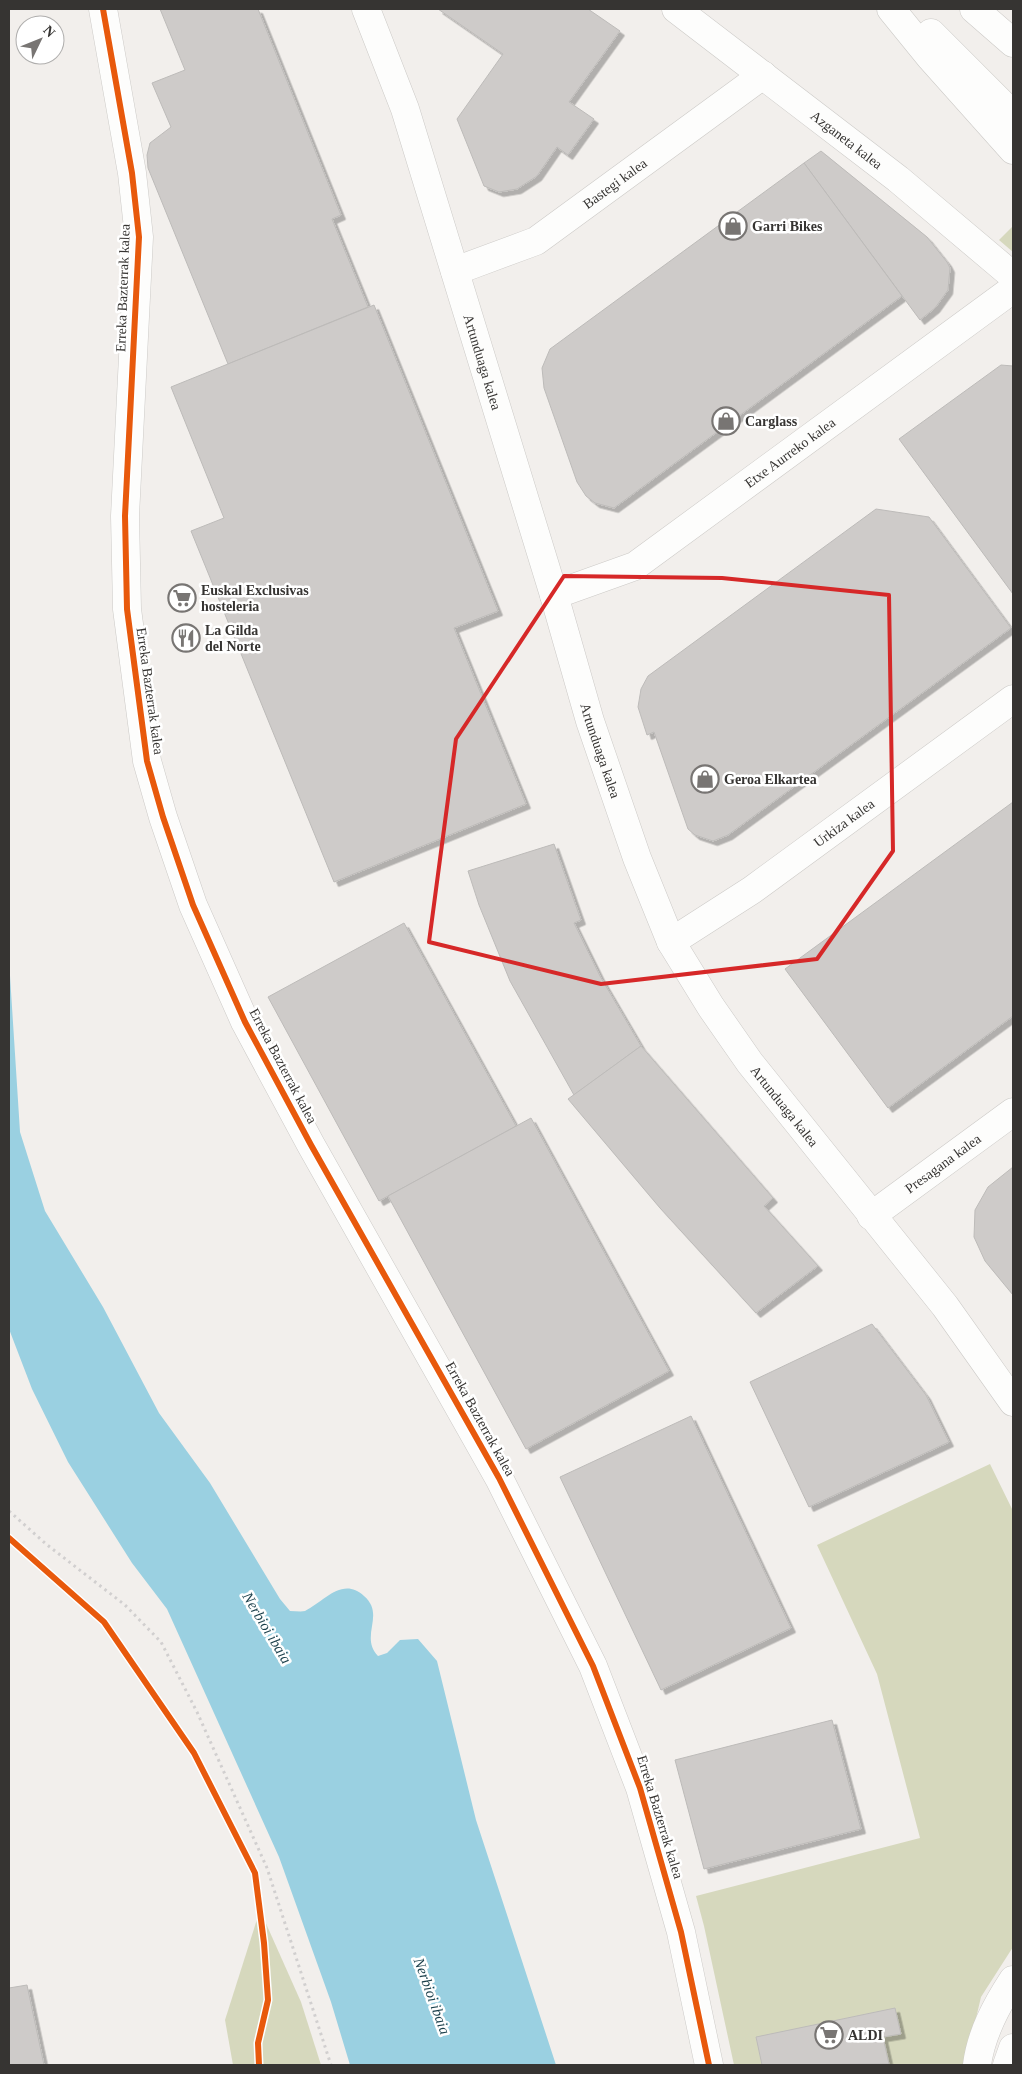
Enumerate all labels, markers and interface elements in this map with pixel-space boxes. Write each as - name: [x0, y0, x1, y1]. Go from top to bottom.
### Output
- north arrow: [15, 15, 65, 65]
- text: N: [40, 23, 58, 40]
- street label: Azganeta kalea: [808, 108, 886, 172]
- street label: Bastegi kalea: [580, 155, 650, 212]
- shop icon: Garri Bikes: [718, 211, 748, 241]
- place label: Garri Bikes: [752, 219, 823, 234]
- street label: Erreka Bazterrak kalea: [113, 223, 133, 352]
- street label: Artunduaga kalea: [461, 312, 505, 412]
- shop icon: Carglass: [711, 406, 741, 436]
- street label: Etxe Aurreko kalea: [742, 414, 839, 491]
- place label: Carglass: [745, 414, 798, 429]
- supermarket icon: Euskal Exclusivas hosteleria: [167, 583, 197, 613]
- place label: Euskal Exclusivas hosteleria: [201, 583, 309, 614]
- restaurant icon: La Gilda del Norte: [171, 623, 201, 653]
- place label: La Gilda del Norte: [205, 623, 261, 654]
- street label: Erreka Bazterrak kalea: [134, 626, 166, 756]
- street label: Artunduaga kalea: [578, 701, 624, 801]
- shop icon: Geroa Elkartea: [690, 764, 720, 794]
- place label: Geroa Elkartea: [724, 772, 817, 787]
- street label: Urkiza kalea: [811, 795, 878, 850]
- street label: Erreka Bazterrak kalea: [246, 1006, 320, 1127]
- street label: Artunduaga kalea: [748, 1063, 822, 1150]
- street label: Presagana kalea: [902, 1130, 984, 1196]
- street label: Erreka Bazterrak kalea: [442, 1359, 518, 1479]
- water label: Nerbioi ibaia: [239, 1589, 295, 1667]
- street label: Erreka Bazterrak kalea: [634, 1753, 686, 1881]
- water label: Nerbioi ibaia: [410, 1955, 453, 2037]
- supermarket icon: ALDI: [814, 2020, 844, 2050]
- place label: ALDI: [848, 2028, 883, 2043]

